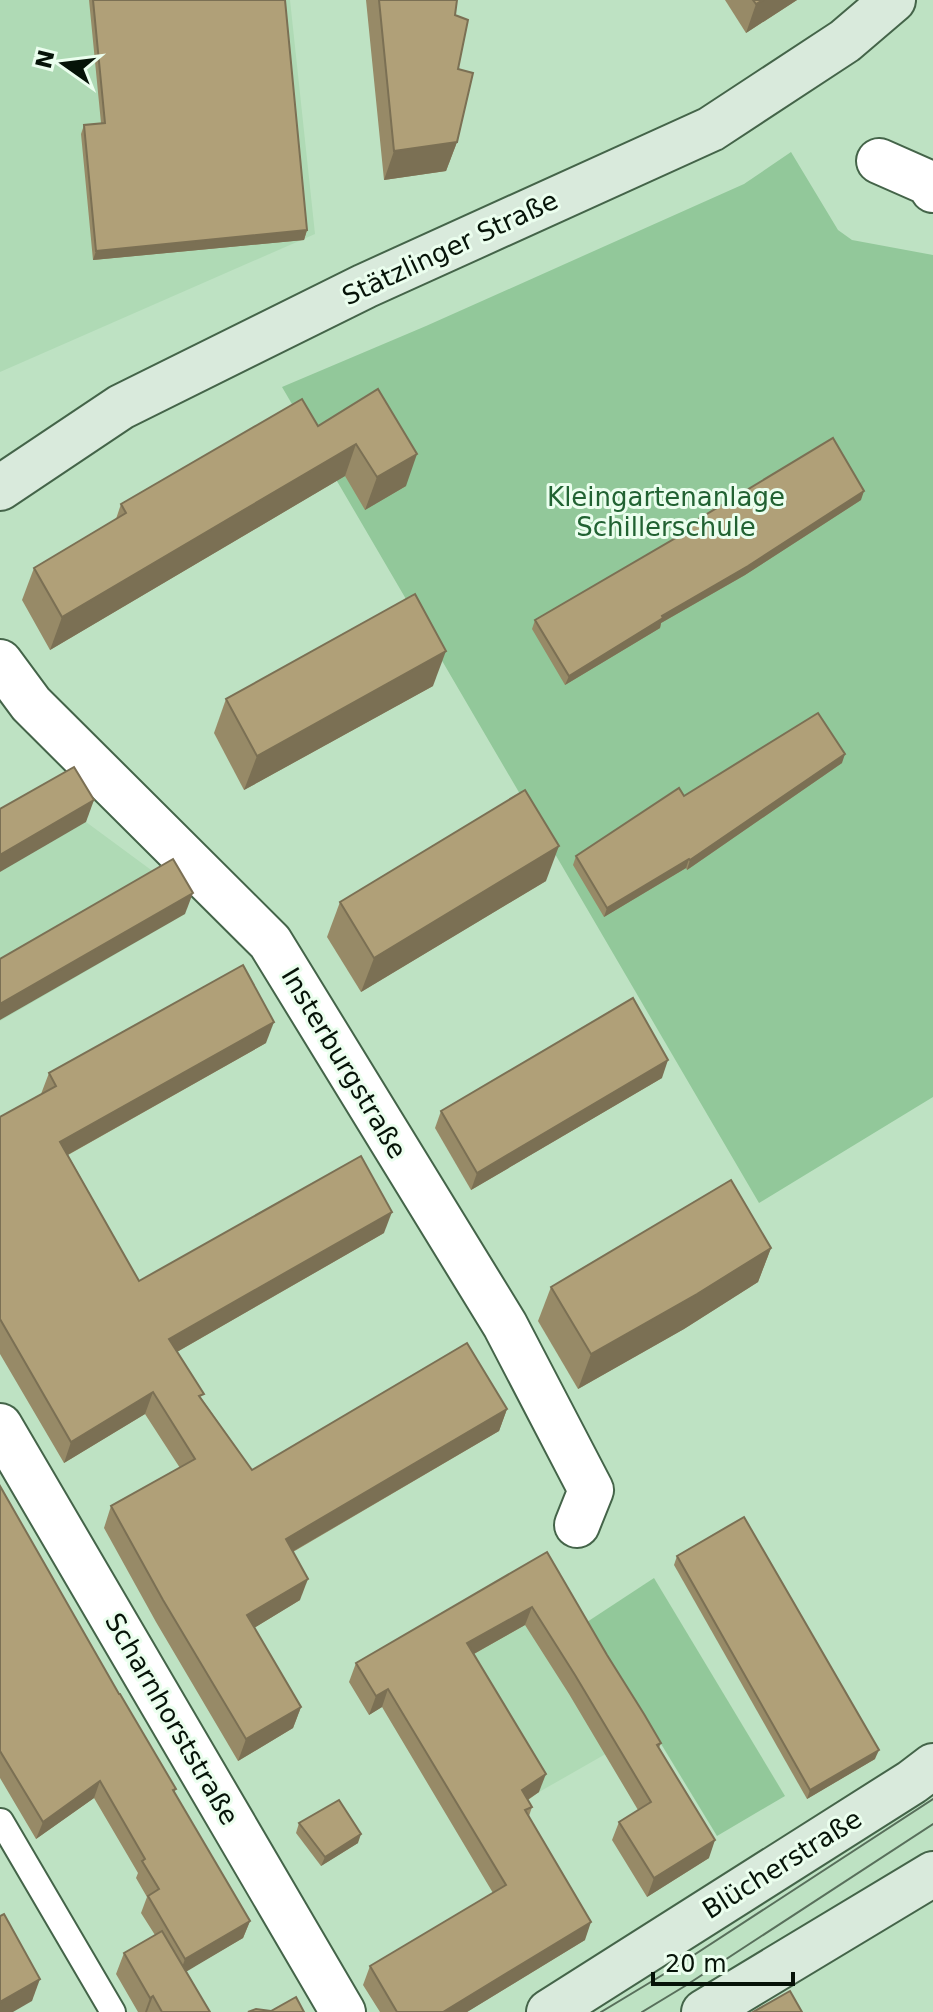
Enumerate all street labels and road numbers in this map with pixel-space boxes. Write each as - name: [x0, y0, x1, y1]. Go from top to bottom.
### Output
- street label: Stätzlinger Straße: [337, 185, 563, 311]
- street label: Insterburgstraße: [275, 962, 413, 1164]
- street label: Scharnhorststraße: [99, 1608, 245, 1830]
- street label: Blücherstraße: [697, 1803, 867, 1925]

